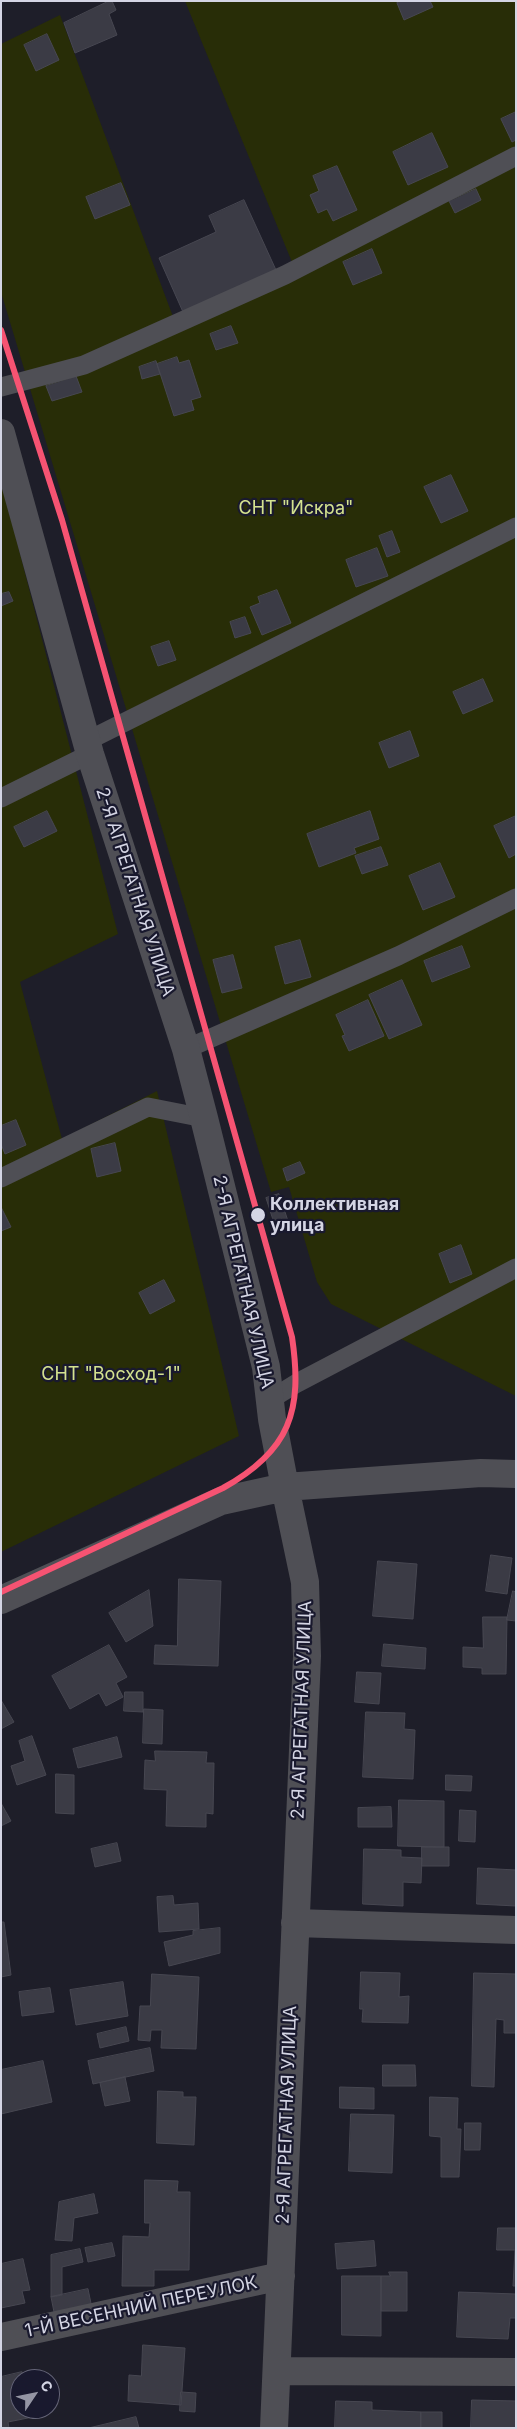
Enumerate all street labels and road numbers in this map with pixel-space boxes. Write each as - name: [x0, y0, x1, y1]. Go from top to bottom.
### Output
- street label: 2-Я АГРЕГАТНАЯ УЛИЦА: [91, 785, 179, 999]
- street label: 2-Я АГРЕГАТНАЯ УЛИЦА: [208, 1173, 278, 1391]
- street label: 2-Я АГРЕГАТНАЯ УЛИЦА: [287, 1600, 317, 1820]
- street label: 2-Я АГРЕГАТНАЯ УЛИЦА: [272, 2005, 302, 2225]
- street label: 1-Й ВЕСЕННИЙ ПЕРЕУЛОК: [23, 2272, 259, 2342]

